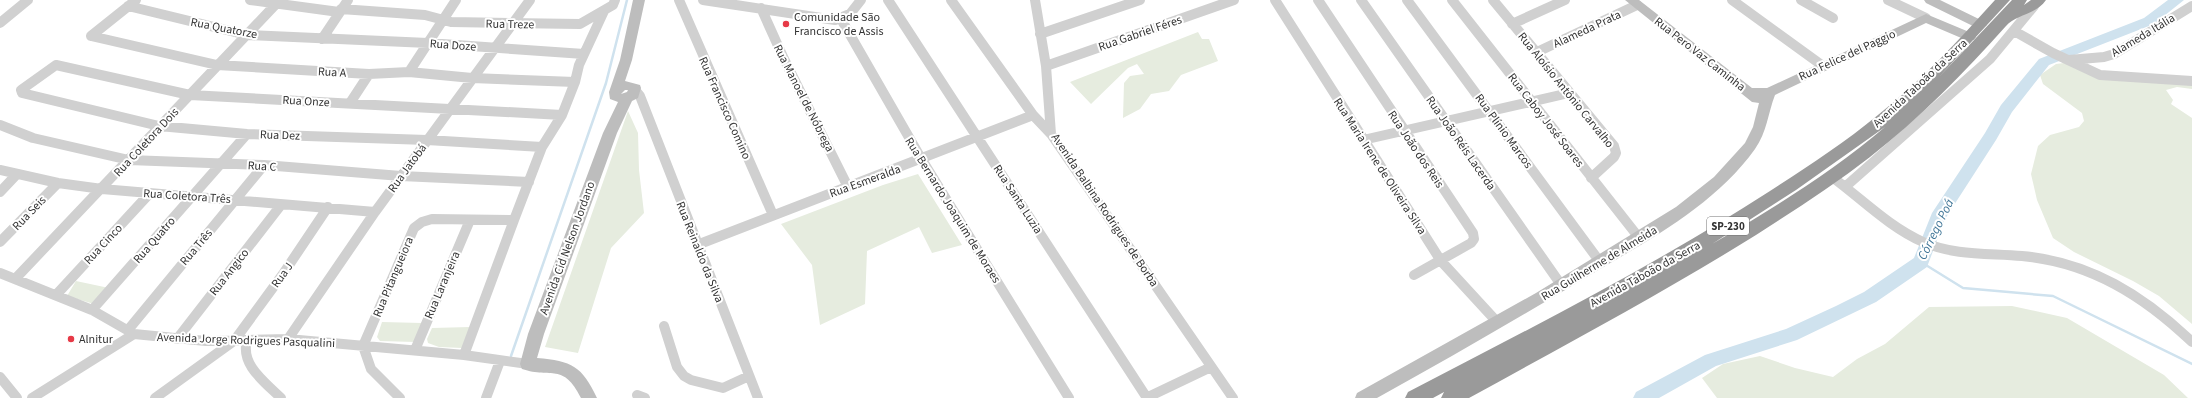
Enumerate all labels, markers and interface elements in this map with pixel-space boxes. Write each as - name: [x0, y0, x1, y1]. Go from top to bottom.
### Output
- street label: Alameda Prata: [1551, 6, 1624, 53]
- place label: Comunidade São Francisco de Assis: [794, 9, 884, 40]
- street label: Alameda Itália: [2108, 10, 2178, 61]
- street label: Rua Gabriel Féres: [1096, 11, 1184, 56]
- street label: Rua Pero Vaz Caminha: [1650, 13, 1749, 95]
- street label: Rua Quatorze: [189, 14, 259, 43]
- street label: Rua Treze: [486, 16, 534, 33]
- marker: Comunidade São Francisco de Assis: [781, 19, 791, 29]
- street label: Rua Felice del Paggio: [1796, 26, 1898, 85]
- street label: Rua Aloísio Antônio Carvalho: [1514, 29, 1618, 152]
- street label: Rua Doze: [429, 35, 477, 56]
- street label: Avenida Taboão da Serra: [1869, 35, 1971, 132]
- street label: Rua Manoel de Nóbrega: [769, 41, 838, 155]
- street label: Rua Francisco Comino: [694, 54, 755, 162]
- street label: Rua A: [317, 63, 347, 82]
- street label: Rua Caboy José Soares: [1503, 70, 1588, 171]
- street label: Rua Plínio Marcos: [1471, 90, 1537, 172]
- street label: Rua Onze: [282, 92, 330, 111]
- street label: Rua João Réis Lacerda: [1422, 93, 1500, 194]
- street label: Rua Maria Irene de Oliveira Silva: [1329, 95, 1430, 238]
- street label: Rua Coletora Dois: [110, 104, 183, 181]
- street label: Rua João dos Reis: [1383, 107, 1448, 191]
- street label: Rua Dez: [260, 126, 300, 145]
- street label: Avenida Balbina Rodrigues de Borba: [1047, 130, 1162, 290]
- street label: Rua Bernardo Joaquim de Moraes: [901, 134, 1005, 286]
- street label: Rua Jatobá: [384, 140, 431, 196]
- street label: Rua C: [247, 157, 277, 176]
- street label: Rua Esmeralda: [827, 161, 903, 202]
- street label: Rua Santa Luzia: [989, 161, 1046, 237]
- street label: Avenida Cid Nelson Jordano: [535, 179, 600, 317]
- street label: Rua Coletora Três: [143, 185, 231, 208]
- street label: Rua Seis: [9, 192, 50, 234]
- water label: Córrego Poá: [1913, 196, 1958, 263]
- street label: Rua Reinaldo da Silva: [672, 199, 728, 305]
- street label: Rua Quatro: [129, 213, 179, 267]
- road number: SP-230: [1707, 217, 1749, 235]
- street label: Rua Cinco: [80, 220, 127, 268]
- street label: Rua Guilherme de Almeida: [1538, 222, 1661, 305]
- street label: Rua Três: [176, 225, 217, 269]
- street label: Rua Pitangueiora: [369, 234, 418, 320]
- street label: Avenida Taboão da Serra: [1587, 237, 1703, 312]
- street label: Rua Angico: [206, 245, 253, 299]
- street label: Rua Laranjeira: [421, 249, 464, 322]
- street label: Rua J: [268, 259, 297, 291]
- street label: Avenida Jorge Rodrigues Pasqualini: [157, 329, 335, 352]
- place label: Alnitur: [79, 331, 114, 348]
- marker: Alnitur: [66, 334, 76, 344]

